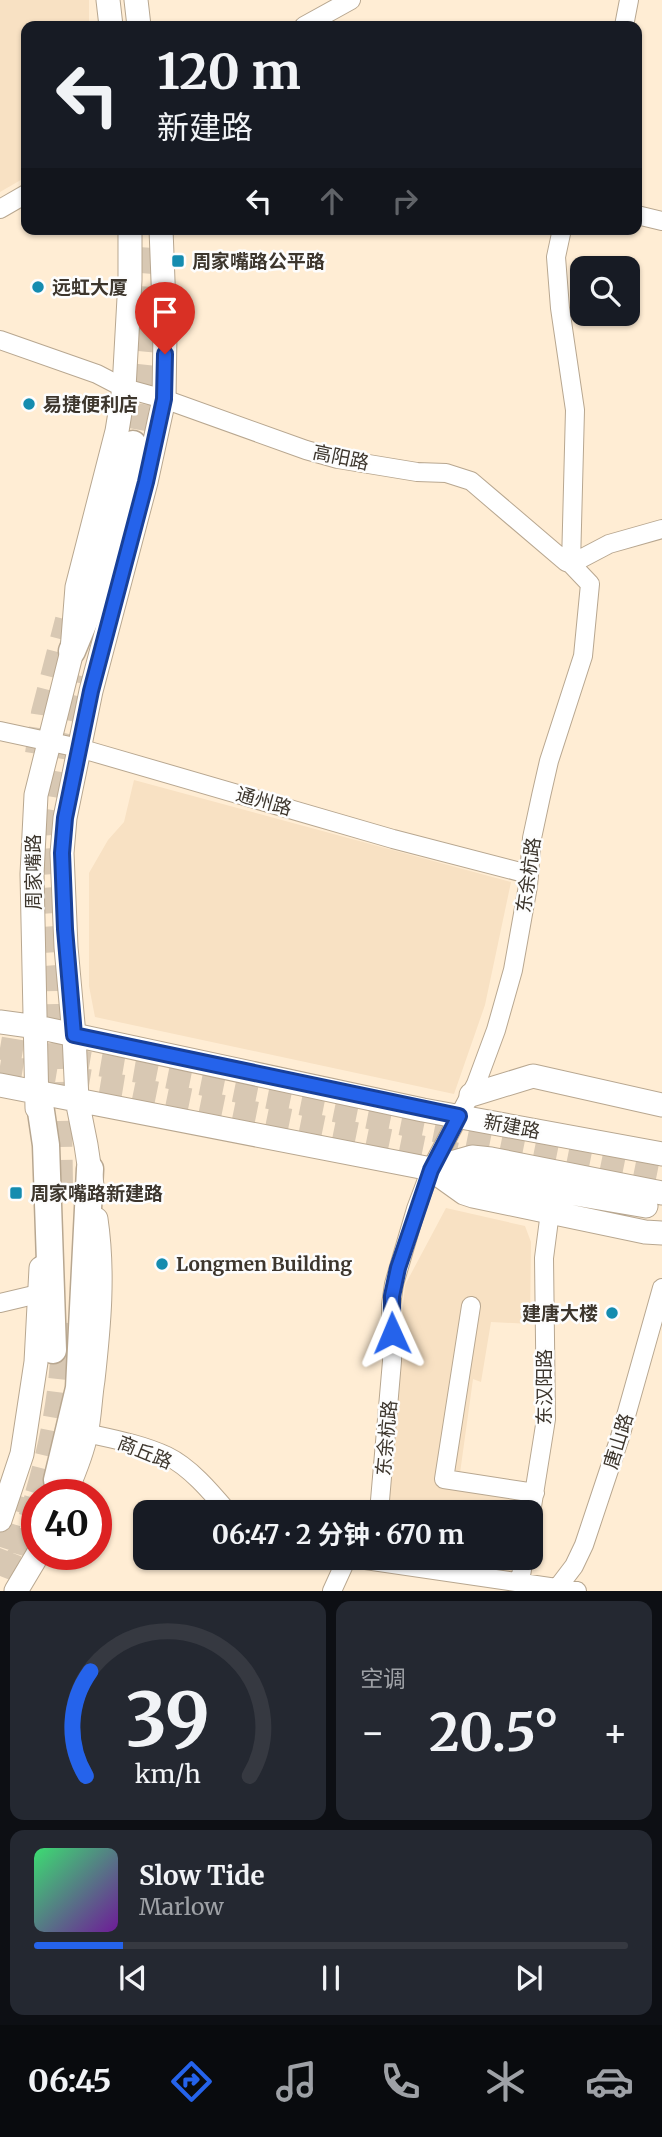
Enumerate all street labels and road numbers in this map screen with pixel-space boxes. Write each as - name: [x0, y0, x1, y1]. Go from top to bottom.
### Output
- street label: 高阳路: [311, 439, 371, 475]
- street label: 通州路: [233, 782, 295, 820]
- street label: 周家嘴路: [21, 834, 45, 910]
- street label: 东余杭路: [511, 836, 545, 914]
- street label: 新建路: [482, 1109, 542, 1143]
- street label: 东汉阳路: [532, 1349, 556, 1425]
- street label: 东余杭路: [371, 1399, 401, 1477]
- street label: 唐山路: [598, 1410, 638, 1472]
- street label: 商丘路: [114, 1430, 176, 1474]

